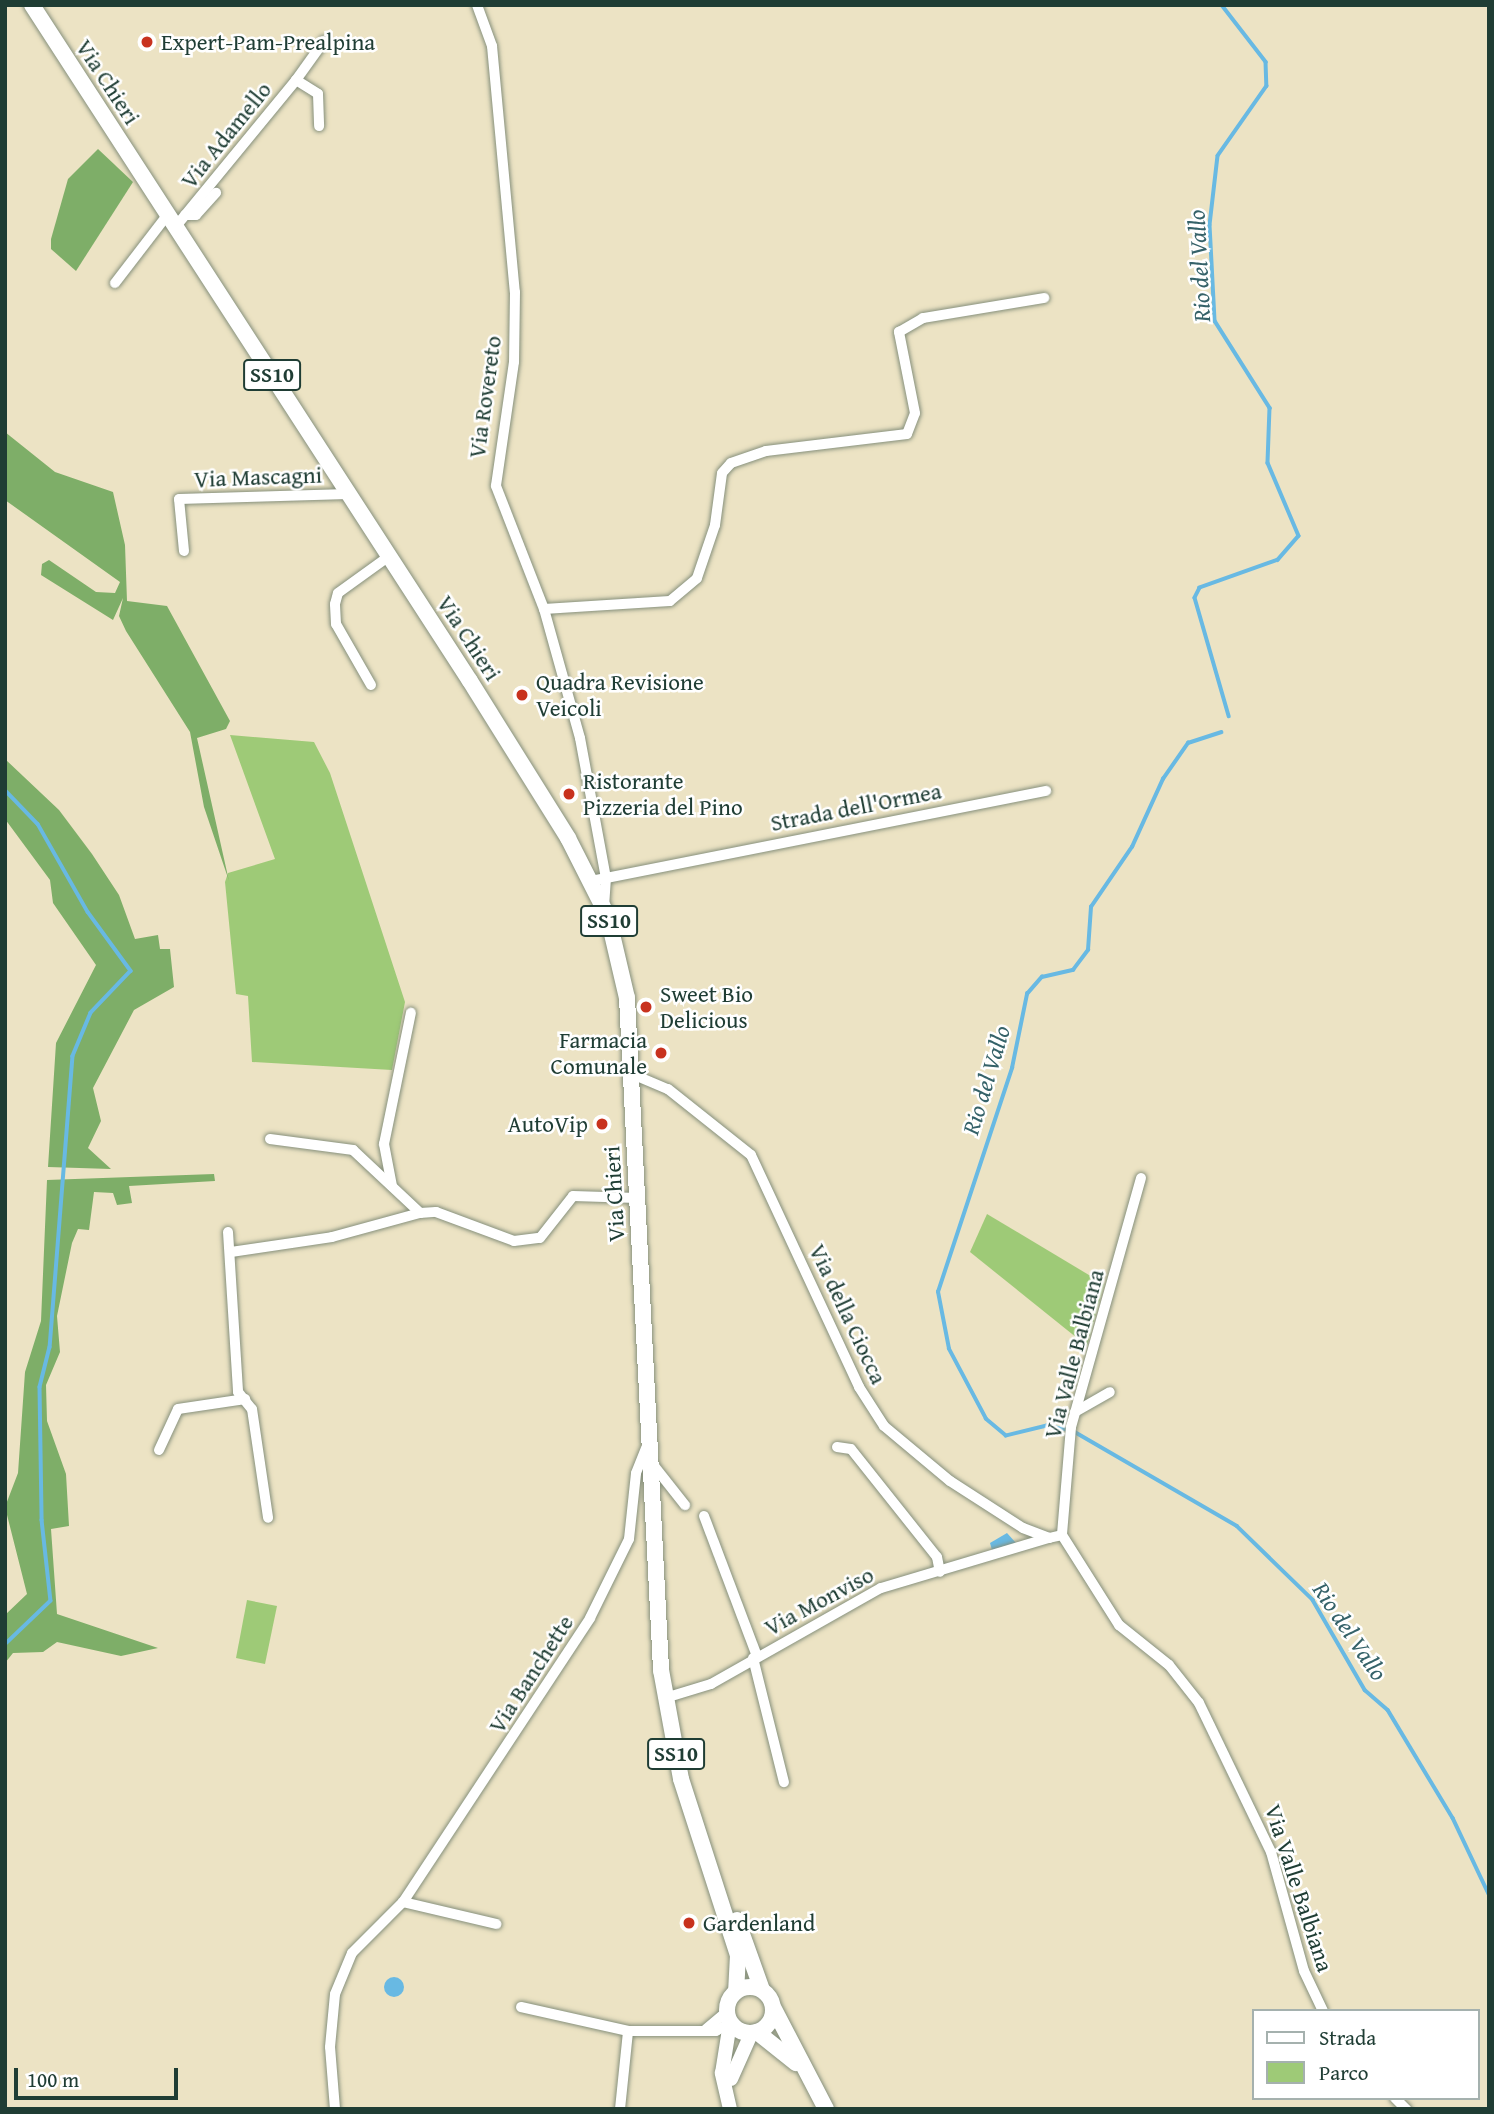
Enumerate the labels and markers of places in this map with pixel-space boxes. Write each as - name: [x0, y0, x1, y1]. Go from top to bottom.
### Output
- place label: Expert-Pam-Prealpina: [161, 28, 375, 56]
- marker: Expert-Pam-Prealpina: [139, 34, 155, 50]
- place label: Quadra Revisione Veicoli: [536, 668, 704, 722]
- marker: Quadra Revisione Veicoli: [514, 687, 530, 703]
- place label: Ristorante Pizzeria del Pino: [583, 767, 743, 821]
- marker: Ristorante Pizzeria del Pino: [561, 786, 577, 802]
- place label: Sweet Bio Delicious: [660, 980, 753, 1034]
- marker: Sweet Bio Delicious: [638, 999, 654, 1015]
- place label: Farmacia Comunale: [550, 1026, 647, 1080]
- marker: Farmacia Comunale: [653, 1045, 669, 1061]
- place label: AutoVip: [508, 1110, 588, 1138]
- marker: AutoVip: [594, 1116, 610, 1132]
- place label: Gardenland: [703, 1909, 815, 1937]
- marker: Gardenland: [681, 1915, 697, 1931]

